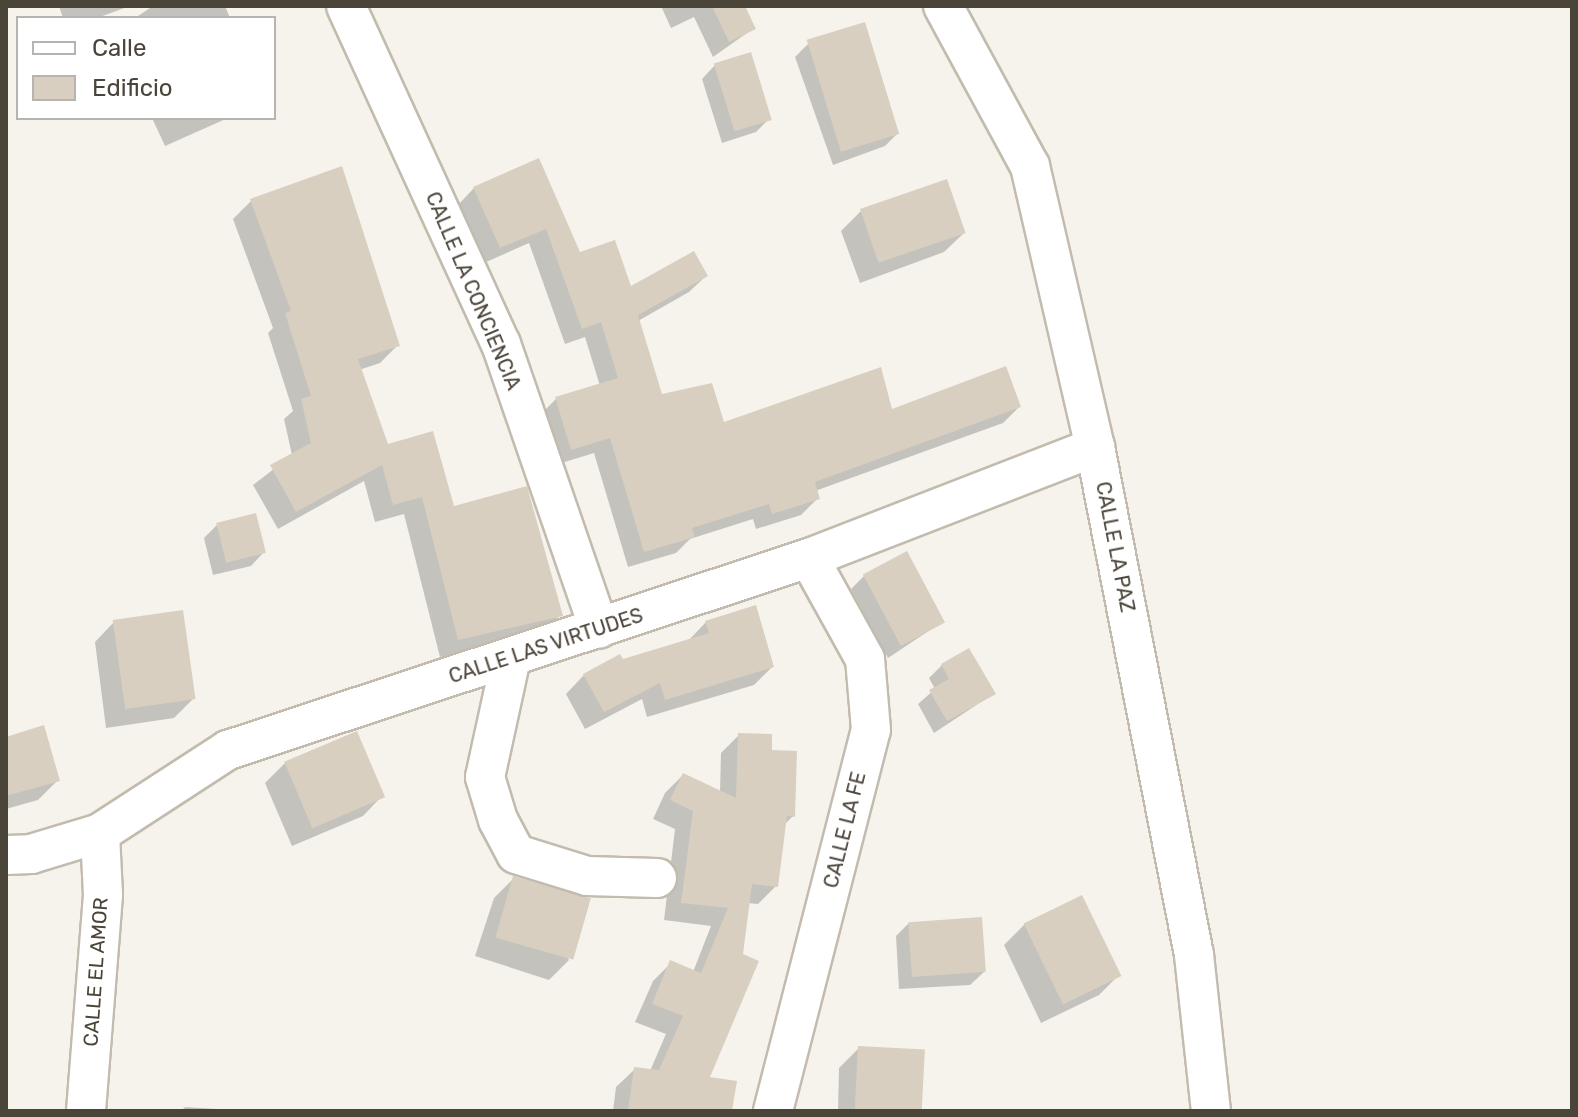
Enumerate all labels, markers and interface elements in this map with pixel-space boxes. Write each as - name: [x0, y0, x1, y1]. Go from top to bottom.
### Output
- legend: [16, 16, 276, 120]
- text: Calle: [92, 34, 146, 62]
- text: Edificio: [92, 74, 173, 102]
- street label: CALLE LA CONCIENCIA: [420, 188, 526, 394]
- street label: CALLE LA PAZ: [1091, 479, 1139, 615]
- street label: CALLE LAS VIRTUDES: [446, 603, 646, 689]
- street label: CALLE LA FE: [819, 769, 871, 891]
- street label: CALLE EL AMOR: [79, 896, 113, 1048]

